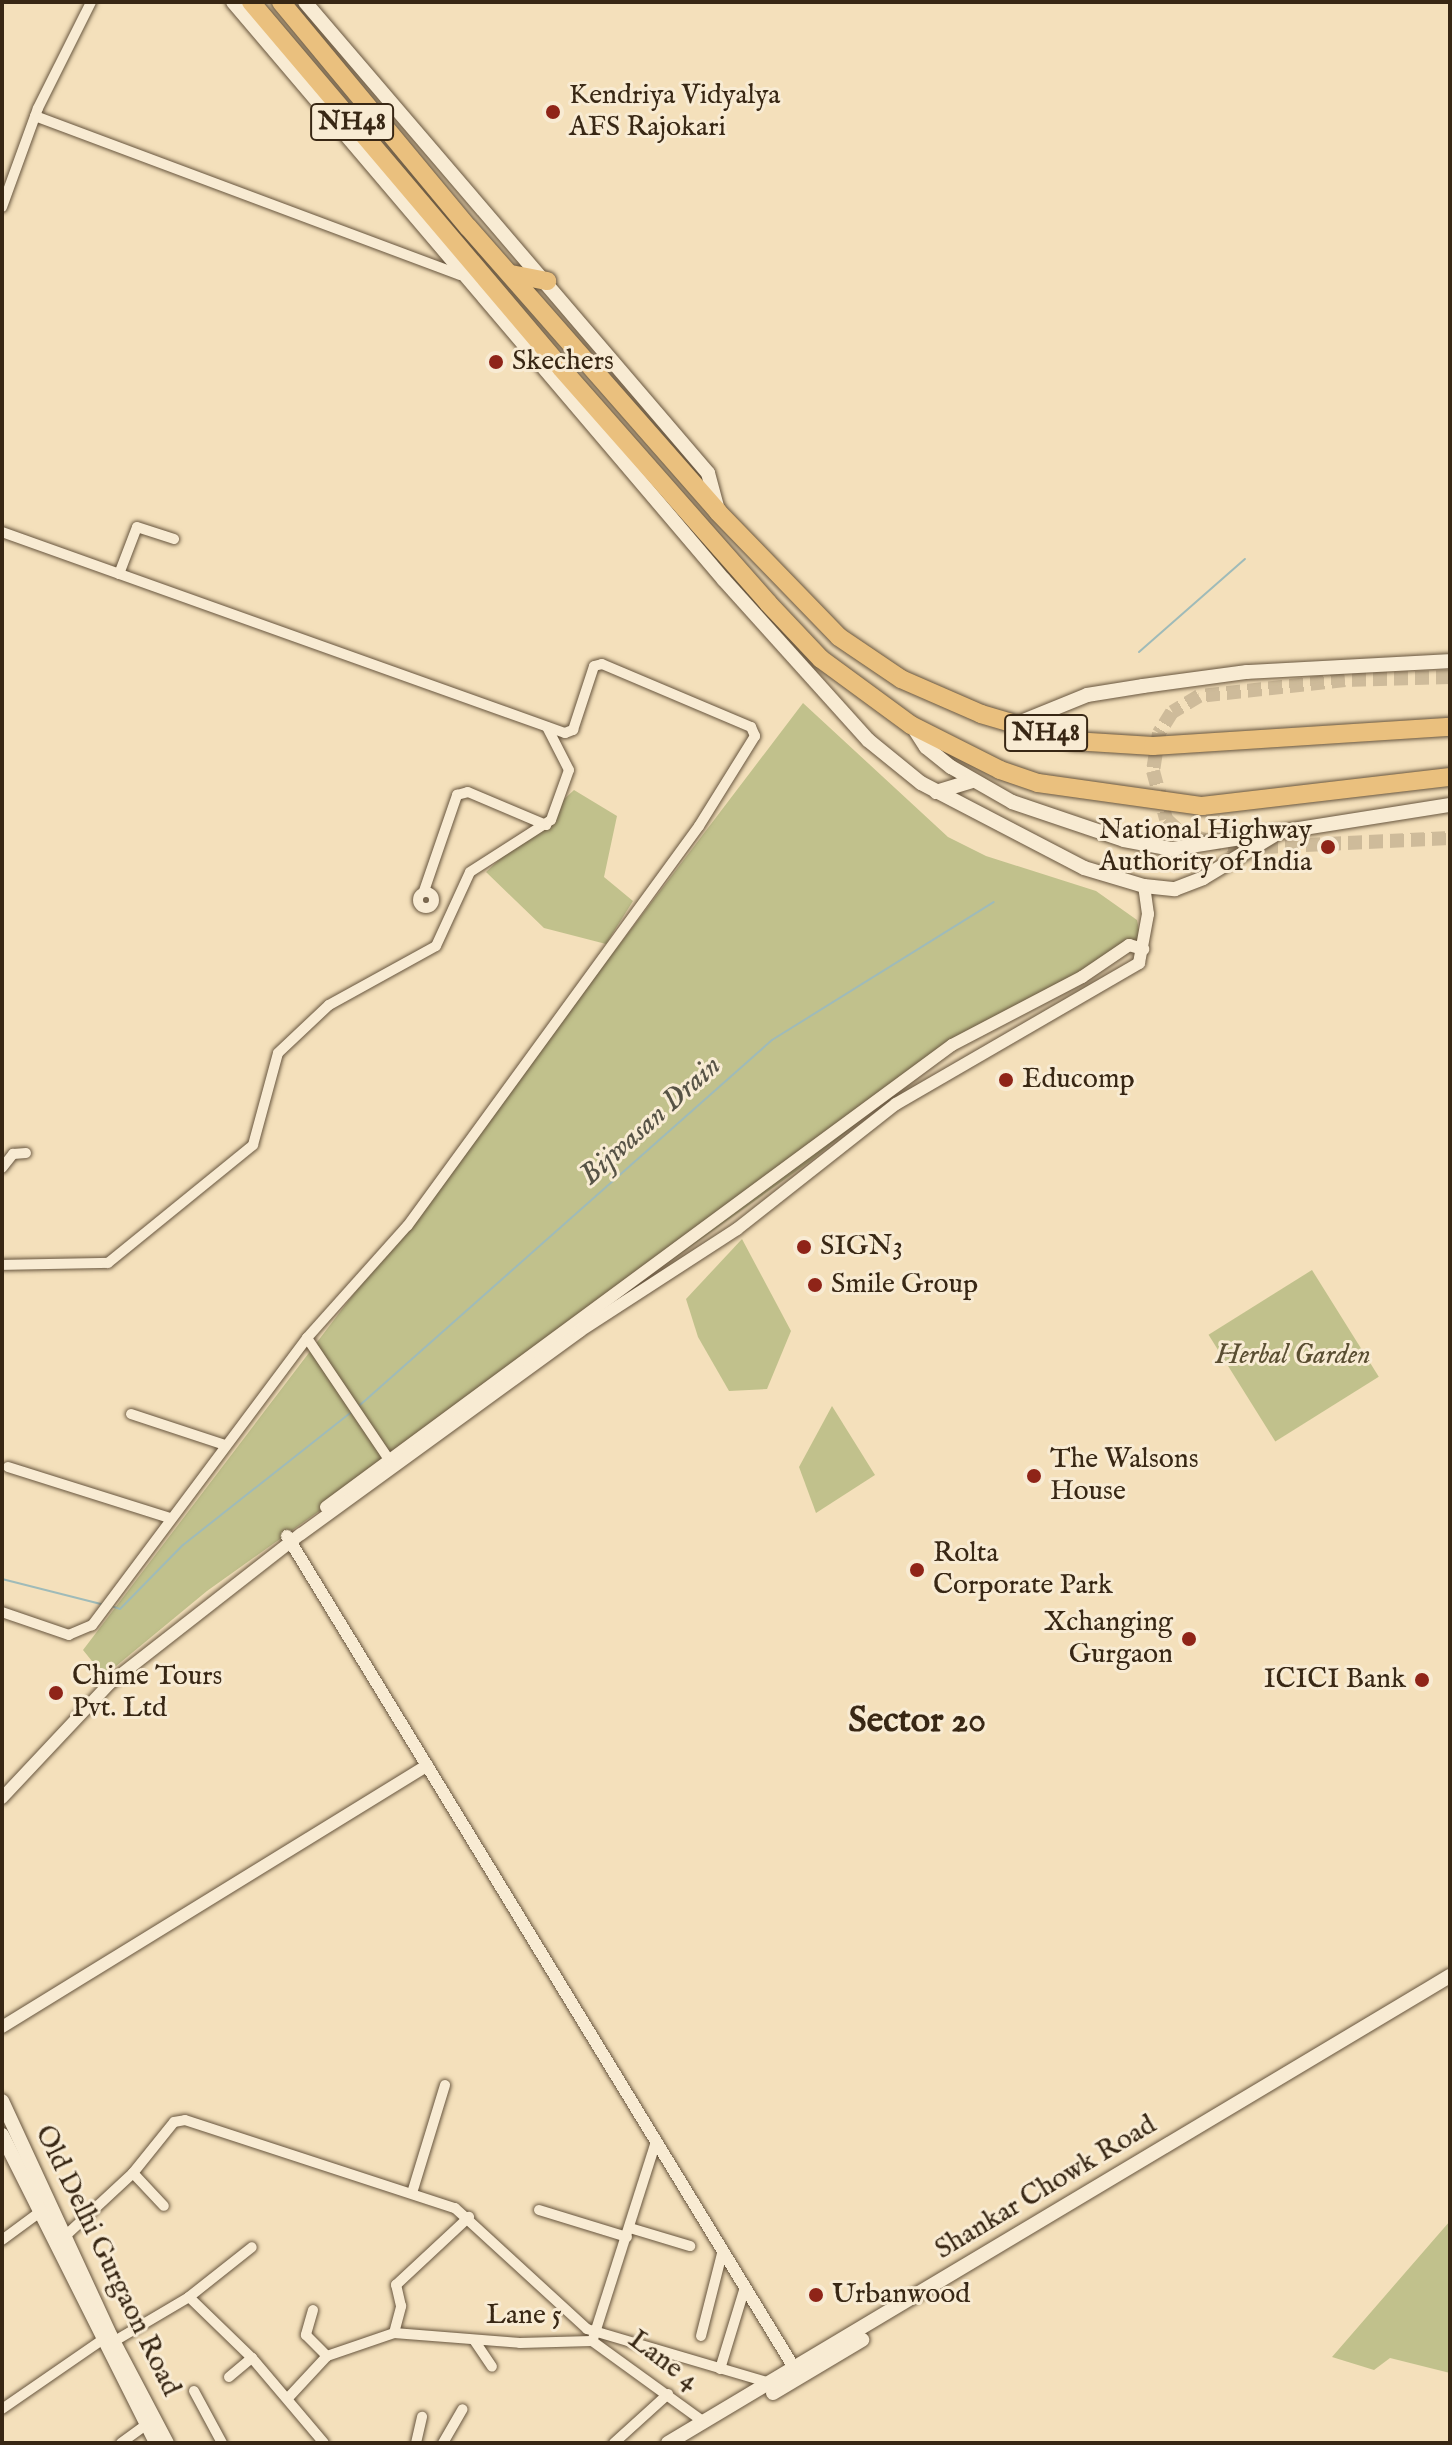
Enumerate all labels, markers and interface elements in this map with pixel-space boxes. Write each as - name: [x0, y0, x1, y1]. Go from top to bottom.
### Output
- place label: Kendriya Vidyalya AFS Rajokari: [569, 79, 780, 145]
- road number: NH48: [310, 100, 394, 144]
- marker: Kendriya Vidyalya AFS Rajokari: [544, 103, 562, 121]
- place label: Skechers: [512, 345, 614, 379]
- marker: Skechers: [487, 353, 505, 371]
- road number: NH48: [1004, 711, 1088, 755]
- place label: National Highway Authority of India: [1099, 814, 1312, 880]
- marker: National Highway Authority of India: [1319, 838, 1337, 856]
- water label: Bijwasan Drain: [573, 1048, 729, 1194]
- place label: Educomp: [1022, 1063, 1135, 1097]
- marker: Educomp: [997, 1071, 1015, 1089]
- place label: SIGN3: [820, 1230, 903, 1264]
- marker: SIGN3: [795, 1238, 813, 1256]
- place label: Smile Group: [831, 1268, 978, 1302]
- marker: Smile Group: [806, 1276, 824, 1294]
- park label: Herbal Garden: [1215, 1339, 1371, 1373]
- place label: The Walsons House: [1050, 1443, 1199, 1509]
- marker: The Walsons House: [1025, 1467, 1043, 1485]
- place label: Rolta Corporate Park: [933, 1537, 1113, 1603]
- marker: Rolta Corporate Park: [908, 1561, 926, 1579]
- place label: Xchanging Gurgaon: [1044, 1606, 1173, 1672]
- marker: Xchanging Gurgaon: [1180, 1630, 1198, 1648]
- place label: Chime Tours Pvt. Ltd: [72, 1660, 222, 1726]
- place label: ICICI Bank: [1264, 1663, 1406, 1697]
- marker: ICICI Bank: [1413, 1671, 1431, 1689]
- marker: Chime Tours Pvt. Ltd: [47, 1684, 65, 1702]
- district label: Sector 20: [848, 1700, 986, 1744]
- street label: Shankar Chowk Road: [929, 2109, 1163, 2267]
- street label: Old Delhi Gurgaon Road: [27, 2120, 187, 2402]
- place label: Urbanwood: [832, 2278, 970, 2312]
- marker: Urbanwood: [807, 2286, 825, 2304]
- street label: Lane 5: [486, 2299, 562, 2333]
- street label: Lane 4: [621, 2324, 705, 2398]

